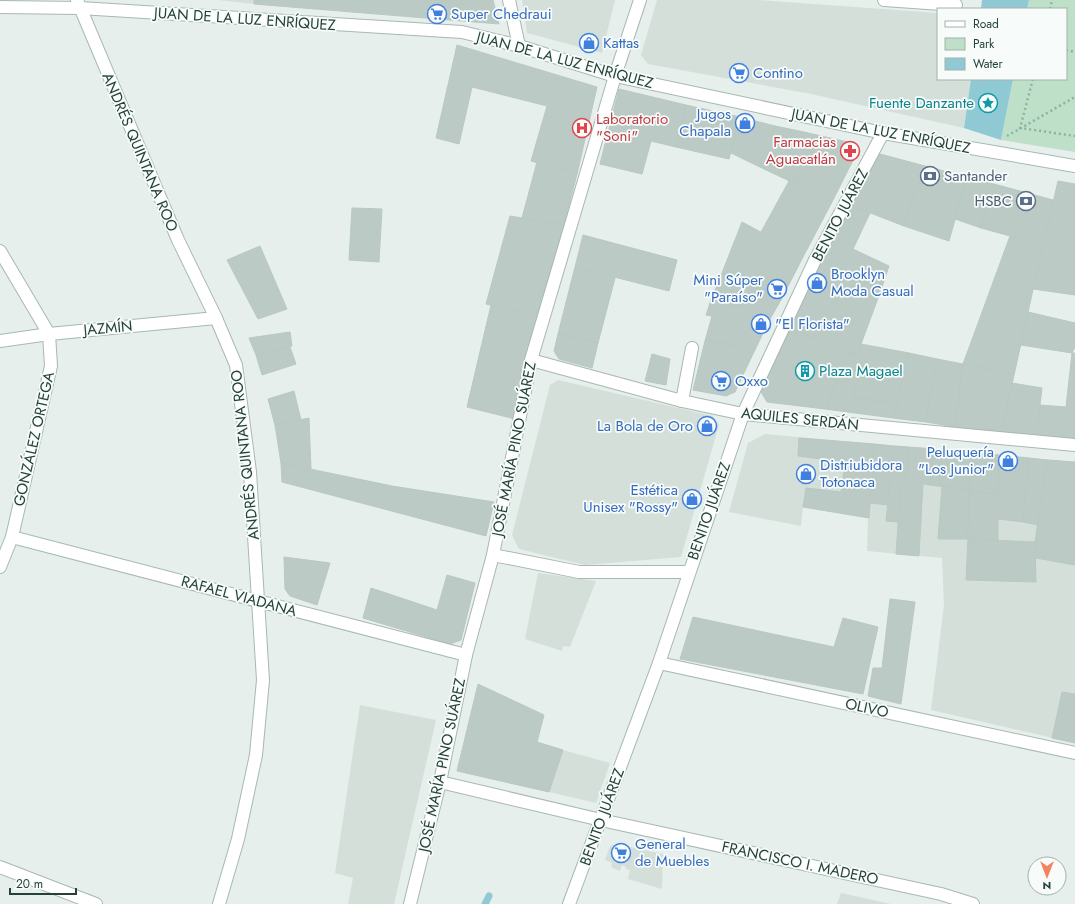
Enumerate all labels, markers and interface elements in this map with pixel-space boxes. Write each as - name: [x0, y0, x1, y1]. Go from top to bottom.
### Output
- street label: JUAN DE LA LUZ ENRÍQUEZ: [151, 2, 337, 36]
- supermarket icon: Super Chedraui: [426, 3, 448, 25]
- place label: Super Chedraui: [451, 3, 552, 25]
- legend: [937, 8, 1067, 80]
- text: Road: [973, 15, 999, 33]
- street label: JUAN DE LA LUZ ENRÍQUEZ: [472, 25, 656, 94]
- shop icon: Kattas: [578, 32, 600, 54]
- place label: Kattas: [603, 32, 639, 54]
- text: Park: [973, 35, 995, 53]
- text: Water: [973, 55, 1004, 73]
- supermarket icon: Contino: [728, 62, 750, 84]
- place label: Contino: [753, 62, 803, 84]
- street label: ANDRÉS QUINTANA ROO: [96, 69, 184, 235]
- place label: Fuente Danzante: [869, 92, 974, 114]
- place icon: Fuente Danzante: [977, 92, 999, 114]
- street label: JUAN DE LA LUZ ENRÍQUEZ: [788, 102, 972, 159]
- place label: Jugos Chapala: [679, 103, 731, 142]
- place label: Laboratorio "Soni": [596, 108, 668, 147]
- shop icon: Jugos Chapala: [734, 112, 756, 134]
- hospital icon: Laboratorio "Soni": [571, 117, 593, 139]
- place label: Farmacias Aguacatlán: [766, 131, 836, 170]
- pharmacy icon: Farmacias Aguacatlán: [839, 140, 861, 162]
- street label: BENITO JUÁREZ: [806, 165, 874, 265]
- bank icon: Santander: [919, 165, 941, 187]
- place label: Santander: [944, 165, 1008, 187]
- place label: HSBC: [974, 190, 1012, 212]
- bank icon: HSBC: [1015, 190, 1037, 212]
- place label: Brooklyn Moda Casual: [831, 263, 914, 302]
- place label: Mini Súper "Paraíso": [693, 269, 764, 308]
- shop icon: Brooklyn Moda Casual: [806, 272, 828, 294]
- supermarket icon: Mini Súper "Paraíso": [766, 278, 788, 300]
- shop icon: "El Florista": [750, 313, 772, 335]
- place label: "El Florista": [775, 313, 850, 335]
- street label: JAZMÍN: [81, 315, 133, 341]
- street label: JOSÉ MARÍA PINO SUÁREZ: [486, 360, 542, 540]
- building icon: Plaza Magael: [794, 360, 816, 382]
- place label: Plaza Magael: [819, 360, 903, 382]
- street label: GONZÁLEZ ORTEGA: [8, 369, 60, 508]
- street label: ANDRÉS QUINTANA ROO: [225, 369, 265, 541]
- supermarket icon: Oxxo: [710, 370, 732, 392]
- place label: Oxxo: [735, 370, 768, 392]
- street label: AQUILES SERDÁN: [740, 402, 860, 436]
- place label: La Bola de Oro: [597, 415, 693, 437]
- shop icon: La Bola de Oro: [696, 415, 718, 437]
- place label: Peluquería "Los Junior": [918, 441, 994, 480]
- shop icon: Peluquería "Los Junior": [997, 450, 1019, 472]
- place label: Distriubidora Totonaca: [820, 454, 902, 493]
- street label: BENITO JUÁREZ: [682, 459, 736, 563]
- shop icon: Distriubidora Totonaca: [795, 463, 817, 485]
- place label: Estética Unisex "Rossy": [583, 479, 678, 518]
- shop icon: Estética Unisex "Rossy": [681, 488, 703, 510]
- street label: RAFAEL VIADANA: [179, 570, 299, 622]
- street label: JOSÉ MARÍA PINO SUÁREZ: [412, 676, 471, 856]
- street label: OLIVO: [843, 693, 891, 723]
- street label: BENITO JUÁREZ: [574, 765, 630, 869]
- place label: General de Muebles: [635, 833, 709, 872]
- street label: FRANCISCO I. MADERO: [720, 836, 881, 890]
- supermarket icon: General de Muebles: [610, 842, 632, 864]
- north arrow: [1027, 856, 1067, 896]
- scale bar: [10, 870, 76, 896]
- text: 20 m: [16, 875, 43, 893]
- text: N: [1043, 878, 1051, 894]

